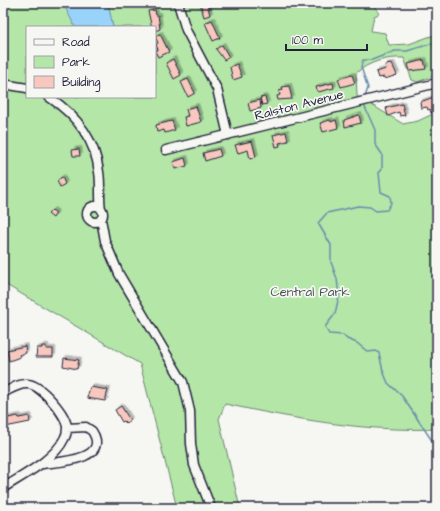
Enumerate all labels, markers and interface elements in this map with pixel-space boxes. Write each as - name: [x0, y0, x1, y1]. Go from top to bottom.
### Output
- legend: [26, 26, 156, 98]
- scale bar: [286, 26, 367, 52]
- text: 100 m: [292, 32, 323, 49]
- text: Road: [62, 34, 90, 51]
- text: Park: [62, 54, 90, 71]
- text: Building: [62, 74, 100, 92]
- street label: Ralston Avenue: [253, 85, 345, 125]
- park label: Central Park: [270, 283, 350, 301]

